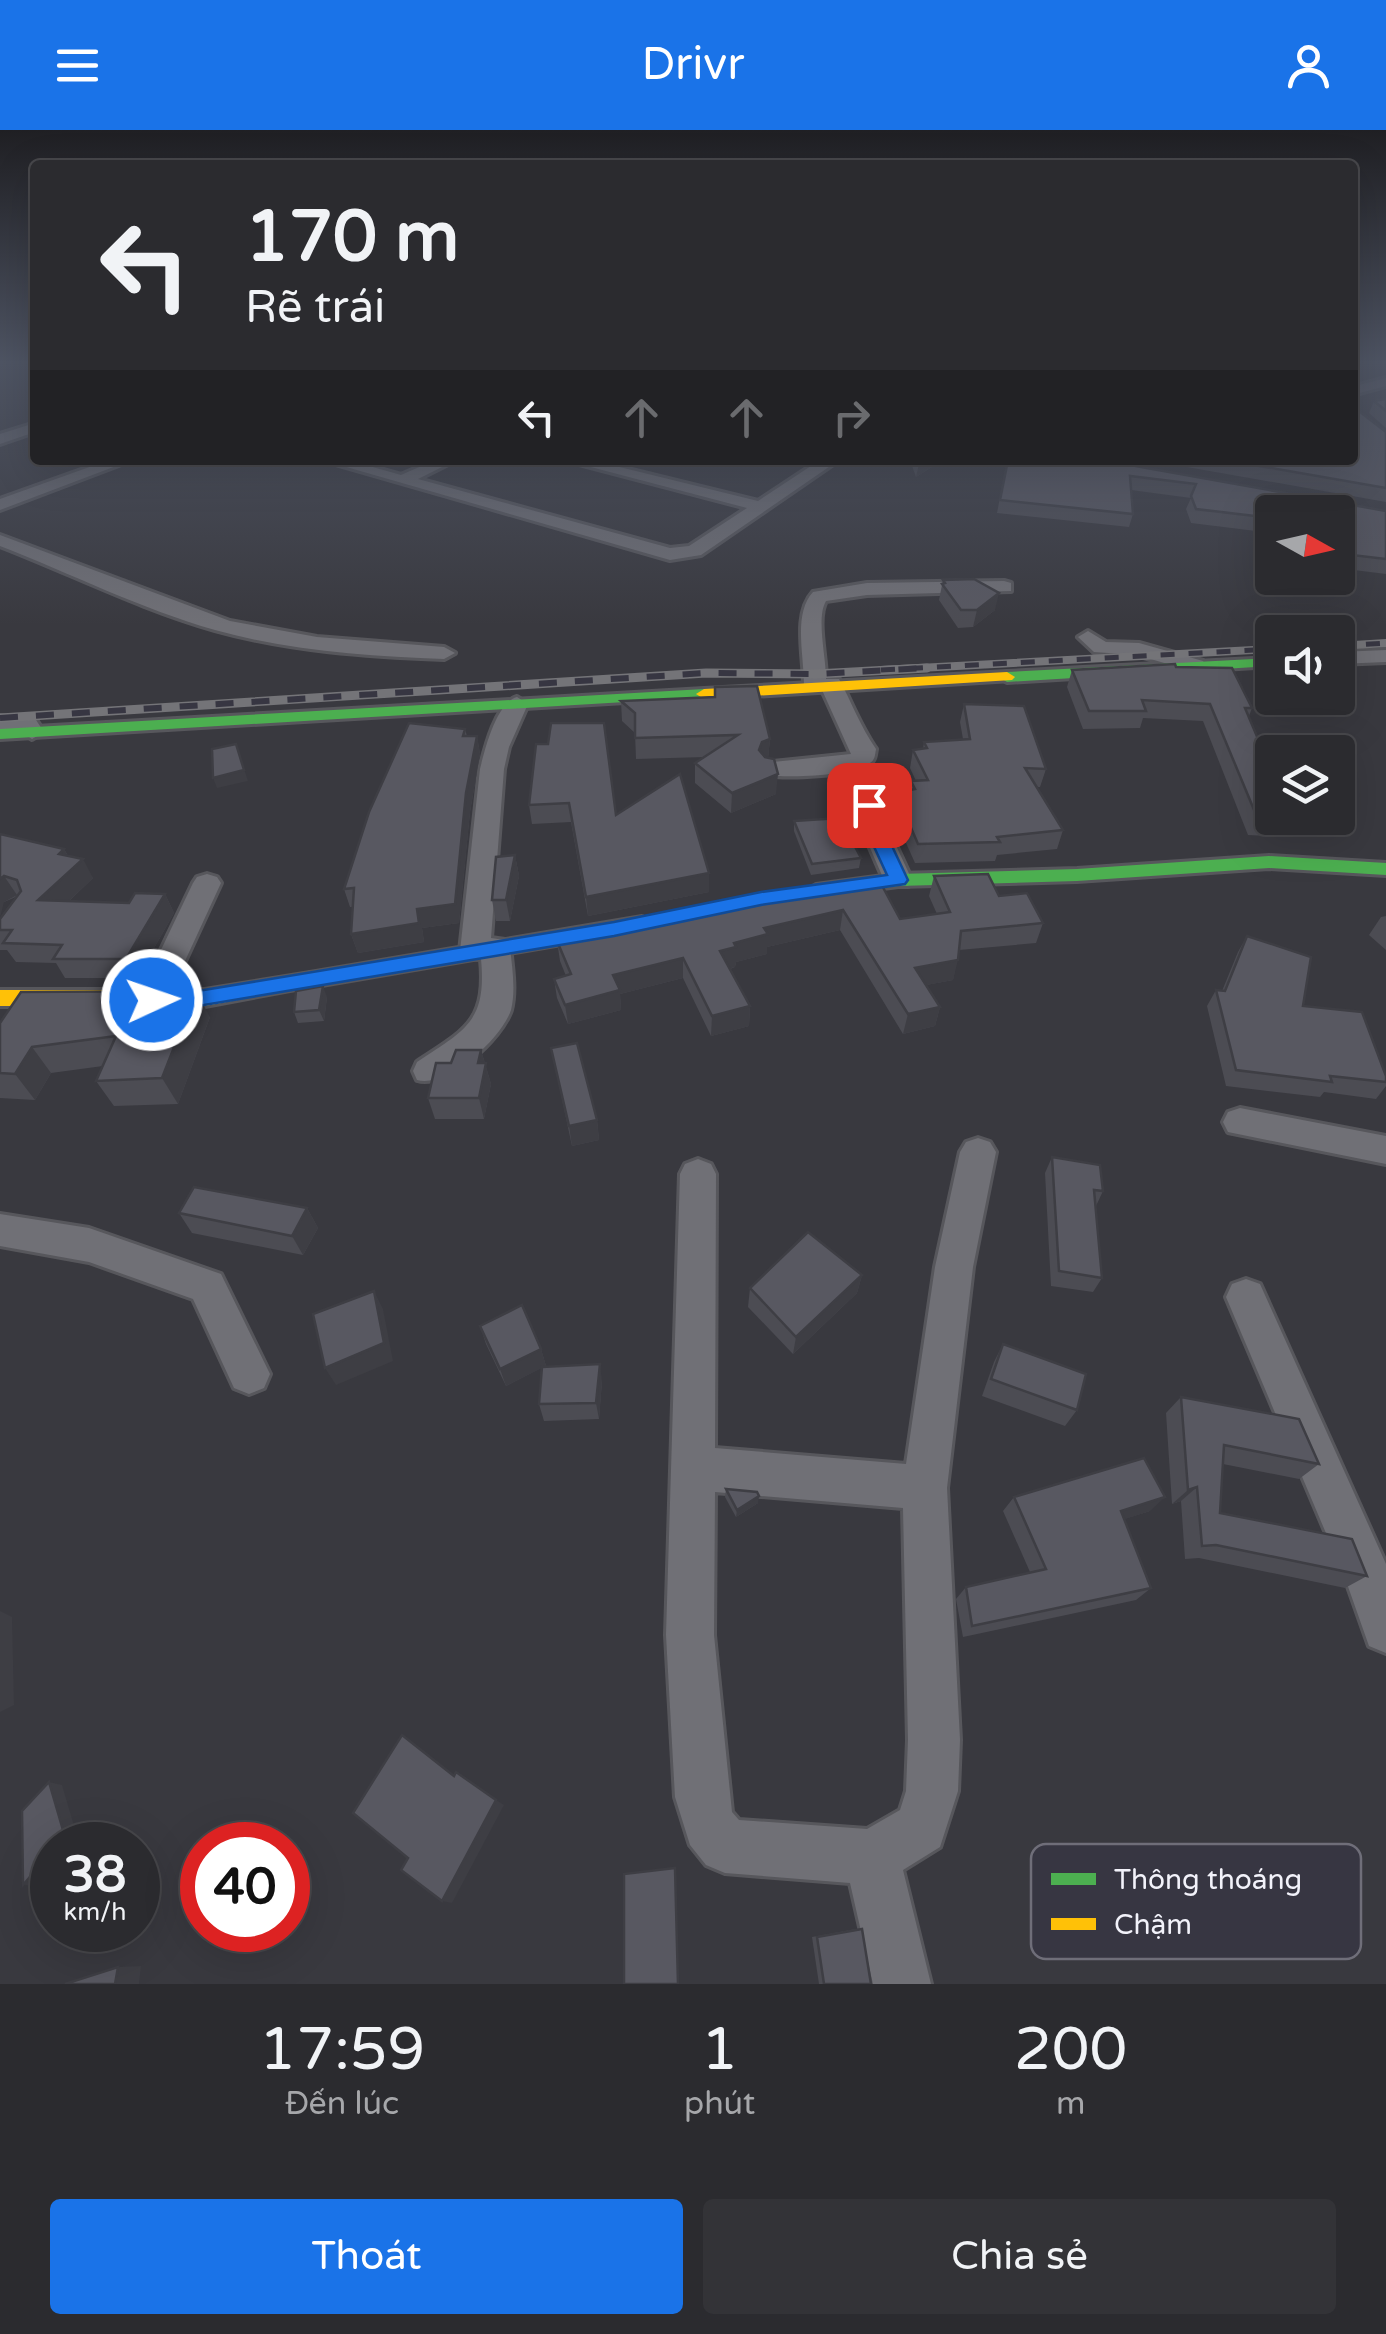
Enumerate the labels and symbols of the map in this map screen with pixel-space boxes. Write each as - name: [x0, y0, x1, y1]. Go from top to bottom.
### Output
- north arrow: [1255, 495, 1355, 595]
- pin: [827, 763, 912, 848]
- position arrow: [100, 948, 204, 1052]
- speed limit sign: 40: [180, 1822, 310, 1952]
- legend: [1031, 1844, 1361, 1959]
- text: Thông thoáng: [1114, 1863, 1302, 1897]
- text: Chậm: [1114, 1908, 1192, 1942]

